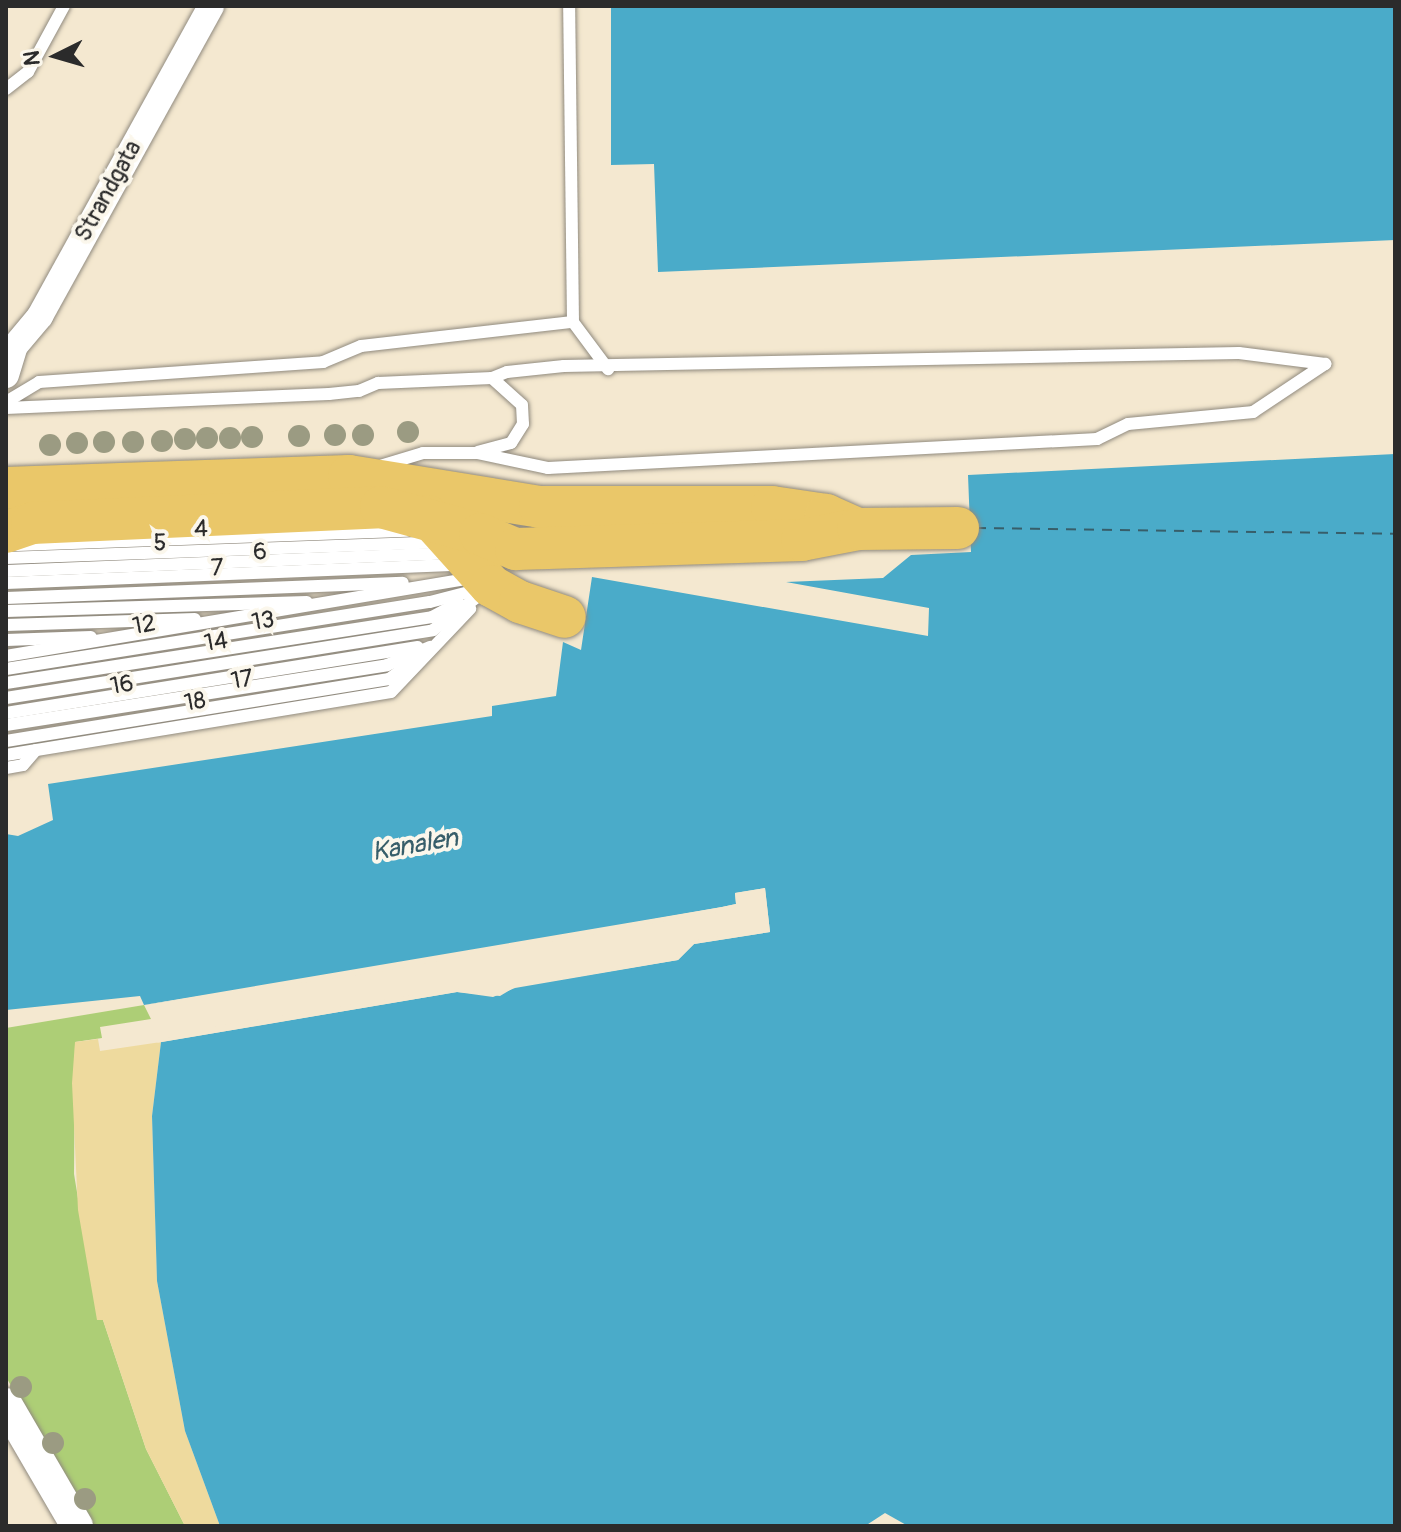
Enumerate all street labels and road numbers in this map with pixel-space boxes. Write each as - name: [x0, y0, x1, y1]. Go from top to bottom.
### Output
- street label: Strandgata: [68, 135, 148, 247]
- street label: 4: [194, 514, 208, 544]
- street label: 5: [153, 528, 167, 558]
- street label: 6: [253, 537, 267, 567]
- street label: 7: [210, 553, 224, 583]
- street label: 13: [249, 605, 277, 637]
- street label: 12: [130, 609, 158, 641]
- street label: 14: [202, 626, 230, 658]
- street label: 17: [229, 664, 255, 696]
- street label: 16: [108, 669, 136, 701]
- street label: 18: [182, 686, 208, 718]

